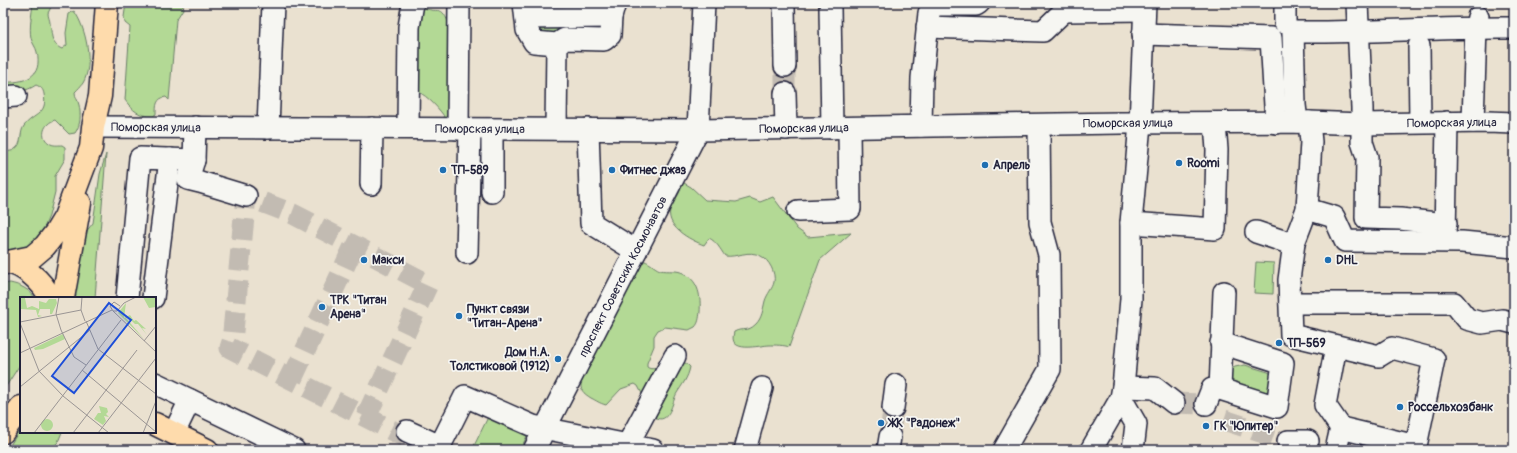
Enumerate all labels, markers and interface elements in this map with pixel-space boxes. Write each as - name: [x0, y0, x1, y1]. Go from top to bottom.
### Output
- street label: Поморская улица: [1407, 115, 1497, 131]
- street label: Поморская улица: [1083, 116, 1173, 132]
- street label: Поморская улица: [111, 120, 201, 136]
- street label: Поморская улица: [759, 120, 849, 137]
- street label: Поморская улица: [435, 122, 525, 137]
- place label: Roomi: [1187, 156, 1219, 171]
- place label: Апрель: [993, 158, 1031, 173]
- marker: Roomi: [1174, 158, 1184, 168]
- marker: Апрель: [980, 160, 990, 170]
- place label: ТП-589: [450, 163, 489, 178]
- place label: Фитнес джаз: [619, 163, 686, 178]
- marker: ТП-589: [438, 165, 448, 175]
- marker: Фитнес джаз: [607, 165, 617, 175]
- street label: проспект Советских Космонавтов: [576, 194, 671, 360]
- place label: Макси: [372, 253, 405, 268]
- place label: DHL: [1336, 253, 1358, 268]
- marker: Макси: [359, 255, 369, 265]
- marker: DHL: [1323, 255, 1333, 265]
- place label: ТРК "Титан Арена": [329, 293, 387, 322]
- inset map: [20, 297, 156, 433]
- marker: ТРК "Титан Арена": [317, 302, 327, 312]
- place label: Пункт связи "Титан-Арена": [467, 302, 543, 331]
- marker: Пункт связи "Титан-Арена": [454, 311, 464, 321]
- place label: ТП-569: [1286, 336, 1326, 351]
- marker: ТП-569: [1274, 338, 1284, 348]
- place label: Дом Н.А. Толстиковой (1912): [449, 345, 550, 374]
- marker: Дом Н.А. Толстиковой (1912): [553, 354, 563, 364]
- place label: Россельхозбанк: [1408, 400, 1494, 415]
- marker: Россельхозбанк: [1395, 402, 1405, 412]
- place label: ЖК "Радонеж": [887, 416, 960, 431]
- marker: ЖК "Радонеж": [876, 418, 886, 428]
- place label: ГК "Юпитер": [1214, 419, 1278, 434]
- marker: ГК "Юпитер": [1201, 421, 1211, 431]

